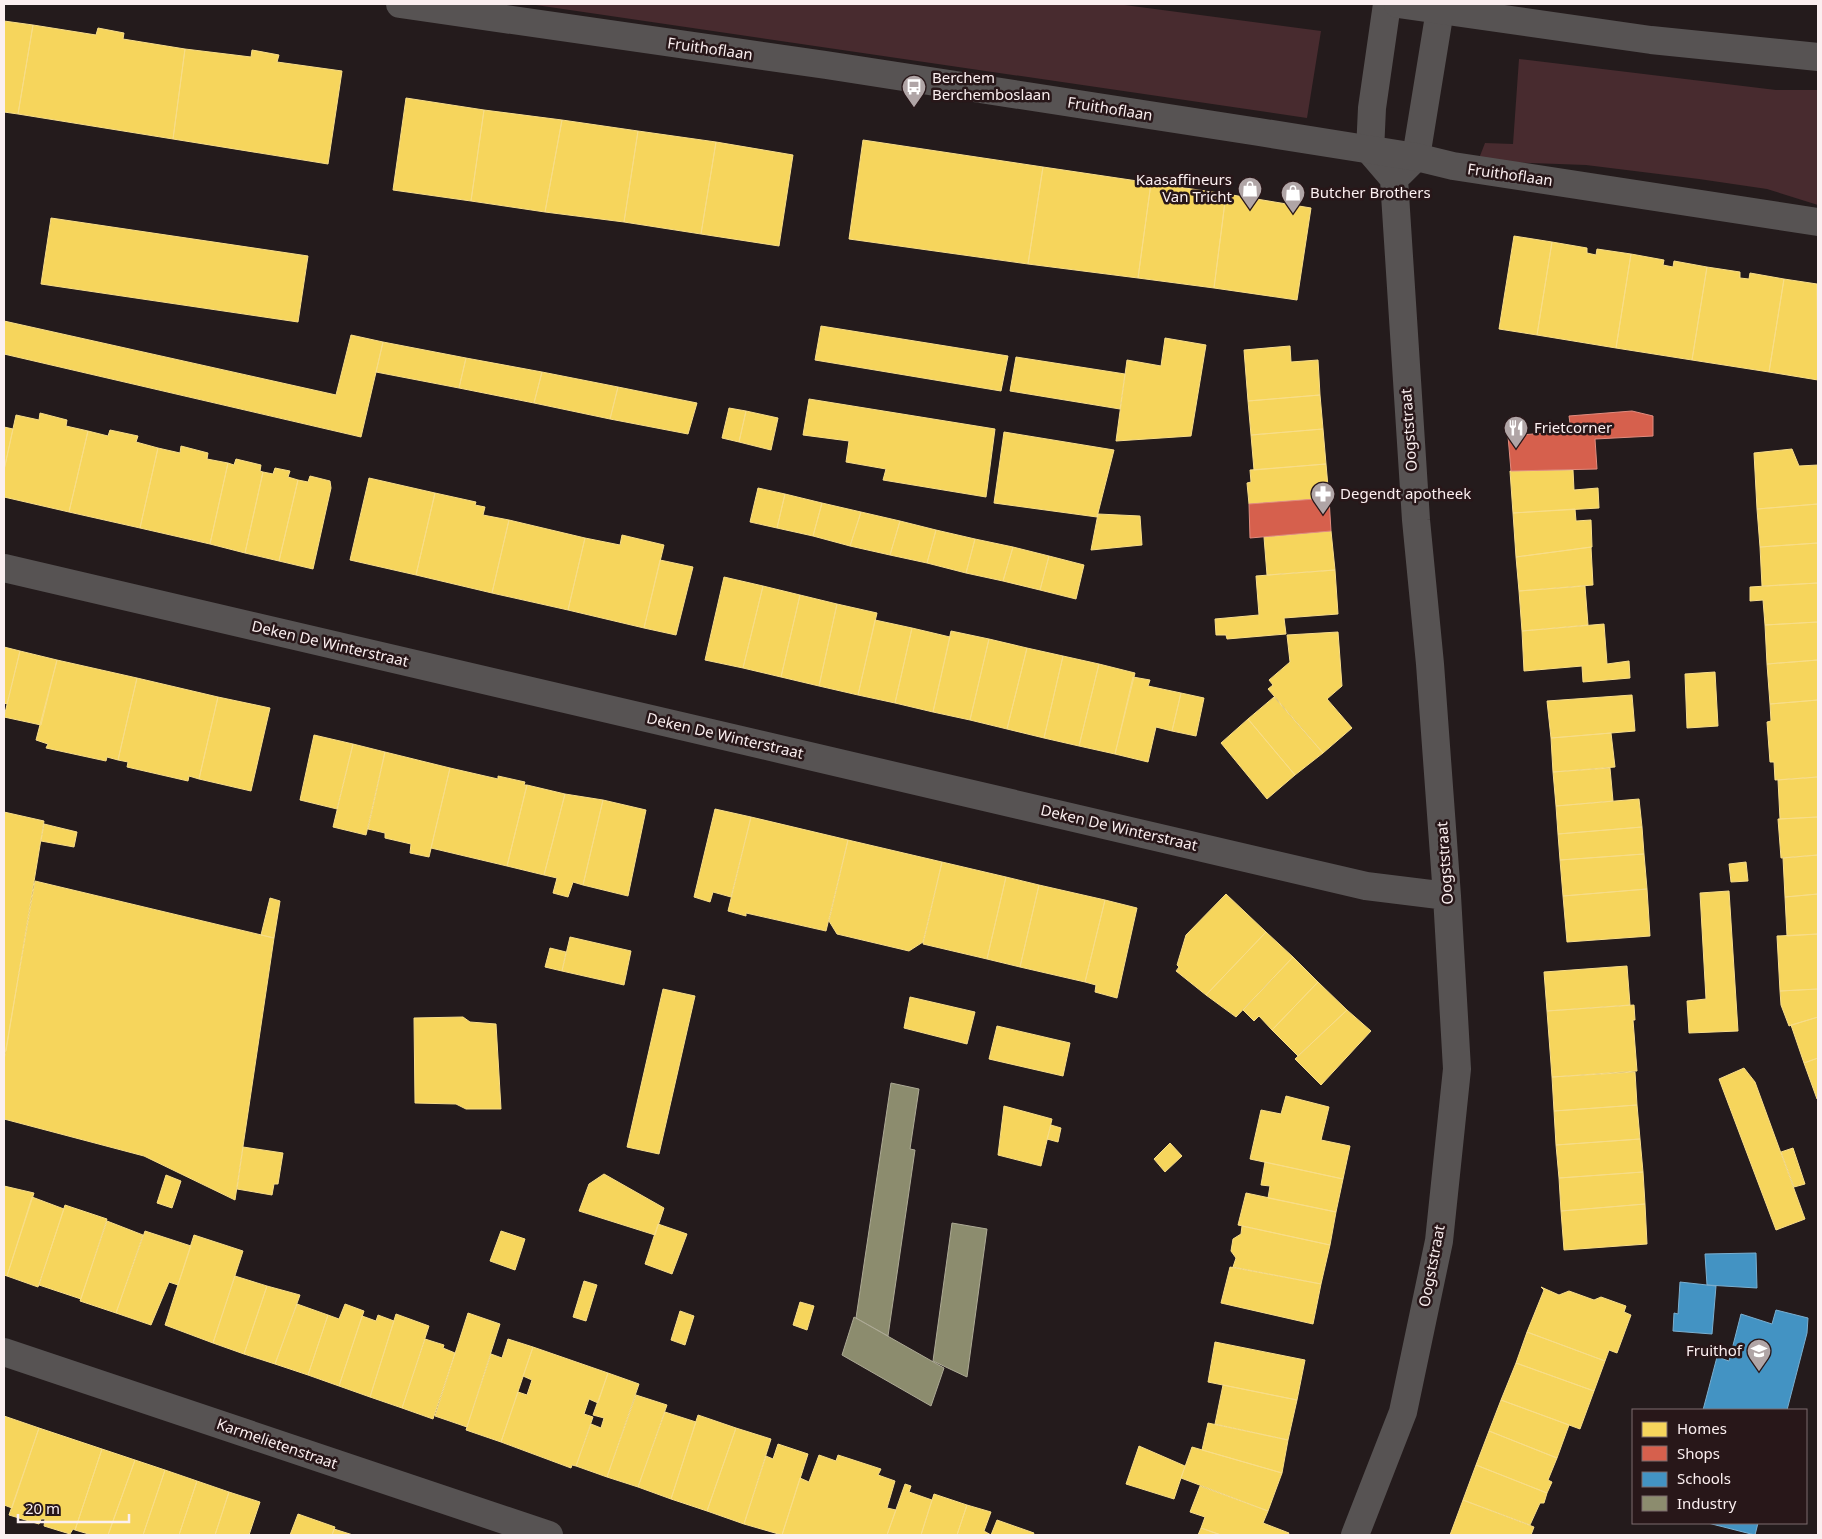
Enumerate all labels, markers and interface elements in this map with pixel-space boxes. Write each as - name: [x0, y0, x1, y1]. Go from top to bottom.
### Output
- street label: Fruithoflaan: [666, 32, 754, 64]
- place label: Berchem Berchemboslaan: [932, 67, 1051, 104]
- bus stop icon: Berchem Berchemboslaan: [901, 74, 927, 108]
- street label: Fruithoflaan: [1066, 91, 1154, 125]
- street label: Fruithoflaan: [1466, 158, 1554, 190]
- place label: Kaasaffineurs Van Tricht: [1136, 169, 1233, 206]
- shop icon: Kaasaffineurs Van Tricht: [1237, 176, 1263, 210]
- shop icon: Butcher Brothers: [1280, 180, 1306, 214]
- place label: Butcher Brothers: [1310, 182, 1431, 202]
- street label: Oogststraat: [1395, 387, 1421, 472]
- restaurant icon: Frietcorner: [1503, 415, 1529, 449]
- place label: Frietcorner: [1534, 417, 1612, 437]
- pharmacy icon: Degendt apotheek: [1310, 481, 1336, 515]
- place label: Degendt apotheek: [1340, 483, 1471, 503]
- street label: Deken De Winterstraat: [250, 615, 411, 671]
- street label: Deken De Winterstraat: [645, 707, 806, 763]
- street label: Deken De Winterstraat: [1039, 799, 1200, 855]
- street label: Oogststraat: [1431, 820, 1457, 905]
- street label: Oogststraat: [1413, 1222, 1449, 1309]
- school or university icon: Fruithof: [1746, 1338, 1772, 1372]
- place label: Fruithof: [1686, 1340, 1743, 1360]
- legend: [1632, 1409, 1807, 1524]
- street label: Karmelietenstraat: [214, 1413, 341, 1473]
- text: Homes: [1677, 1418, 1727, 1438]
- text: Shops: [1677, 1443, 1720, 1463]
- text: Schools: [1677, 1468, 1731, 1488]
- scale bar: [18, 1492, 129, 1524]
- text: Industry: [1677, 1493, 1737, 1513]
- text: 20 m: [25, 1498, 60, 1518]

